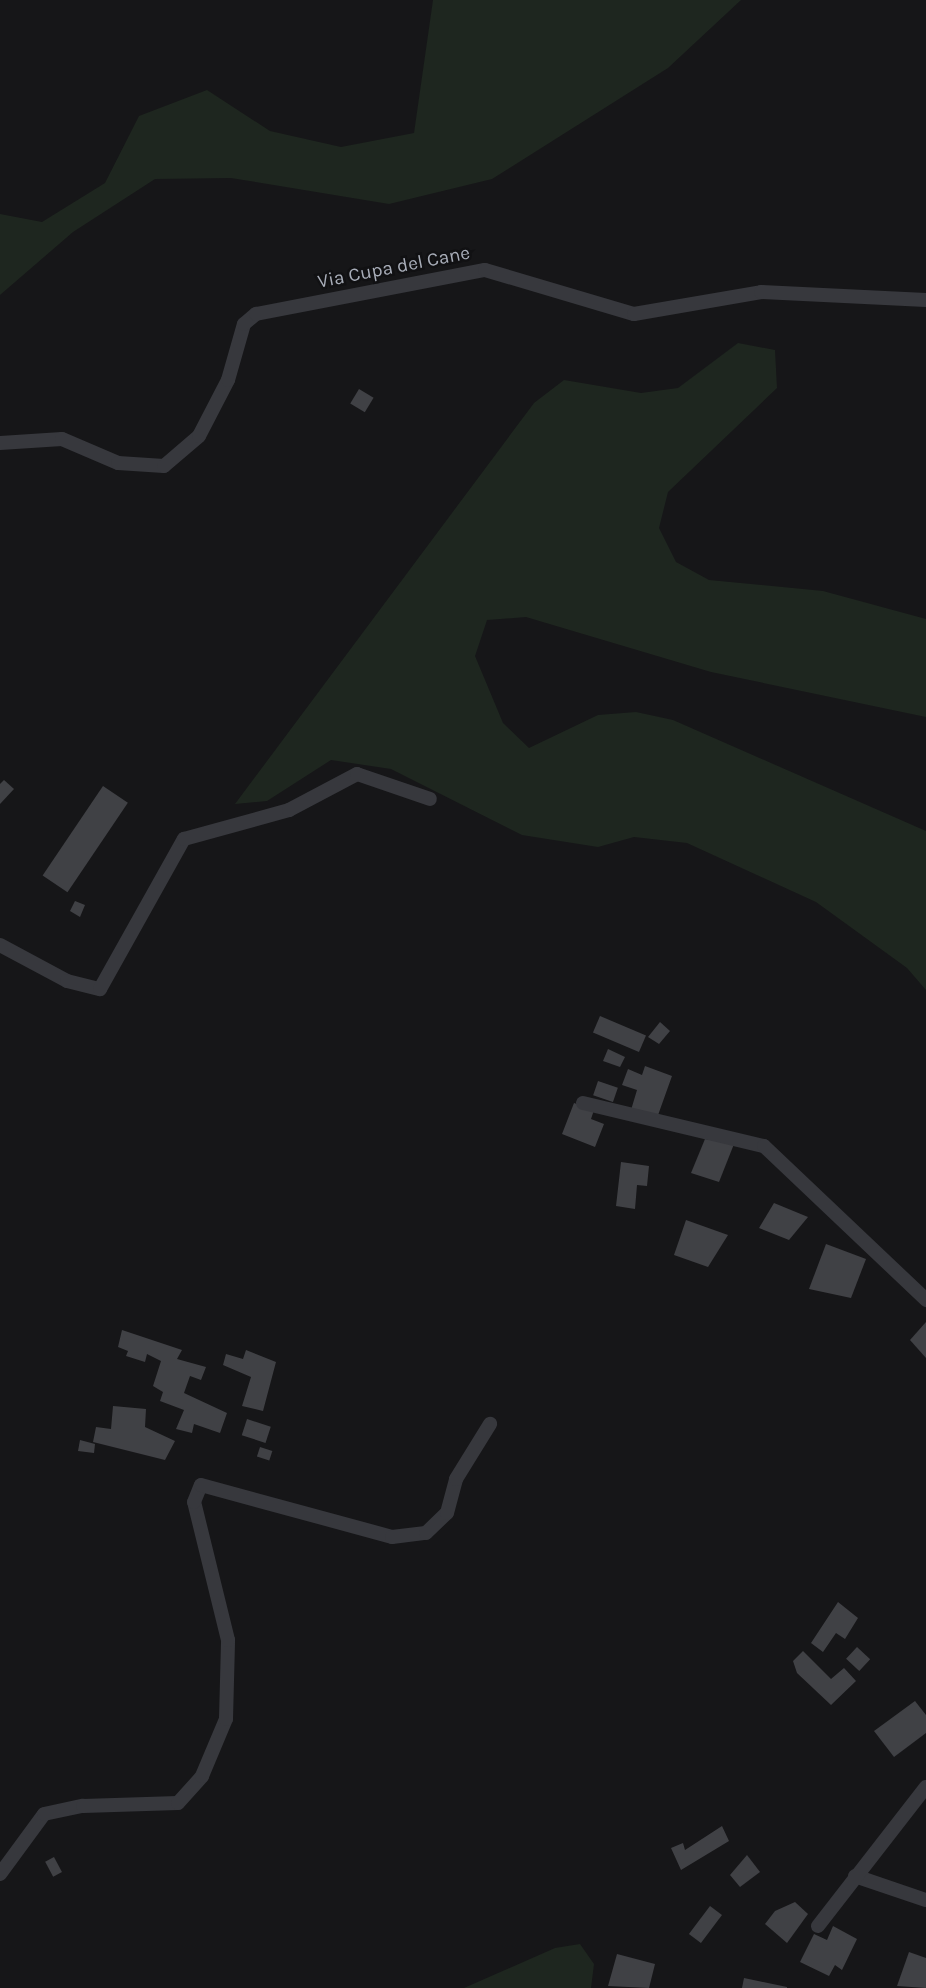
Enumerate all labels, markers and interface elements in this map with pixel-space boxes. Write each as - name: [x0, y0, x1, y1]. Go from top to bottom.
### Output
- street label: Via Cupa del Cane: [316, 242, 472, 294]

